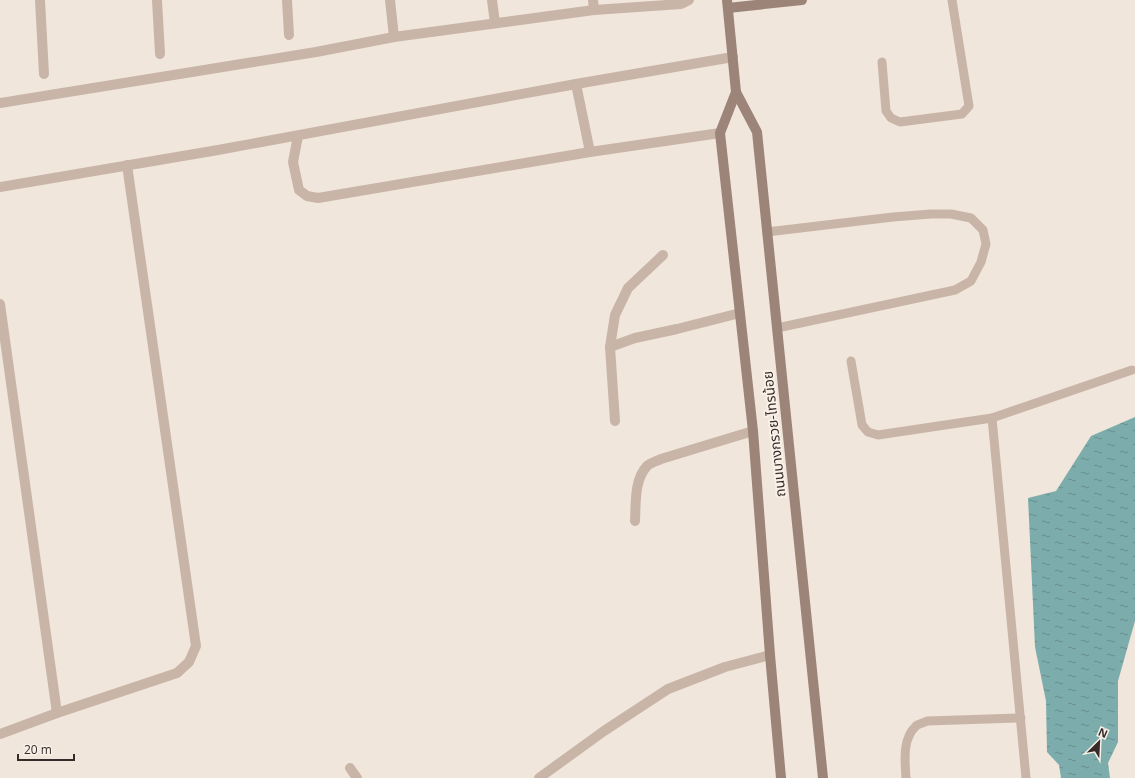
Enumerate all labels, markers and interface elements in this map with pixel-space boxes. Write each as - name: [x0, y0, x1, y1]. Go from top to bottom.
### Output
- street label: ถนนบางกรวย-ไทรน้อย: [757, 370, 790, 498]
- north arrow: [1079, 722, 1119, 762]
- text: N: [1096, 724, 1110, 741]
- scale bar: [18, 736, 74, 762]
- text: 20 m: [24, 741, 52, 758]

